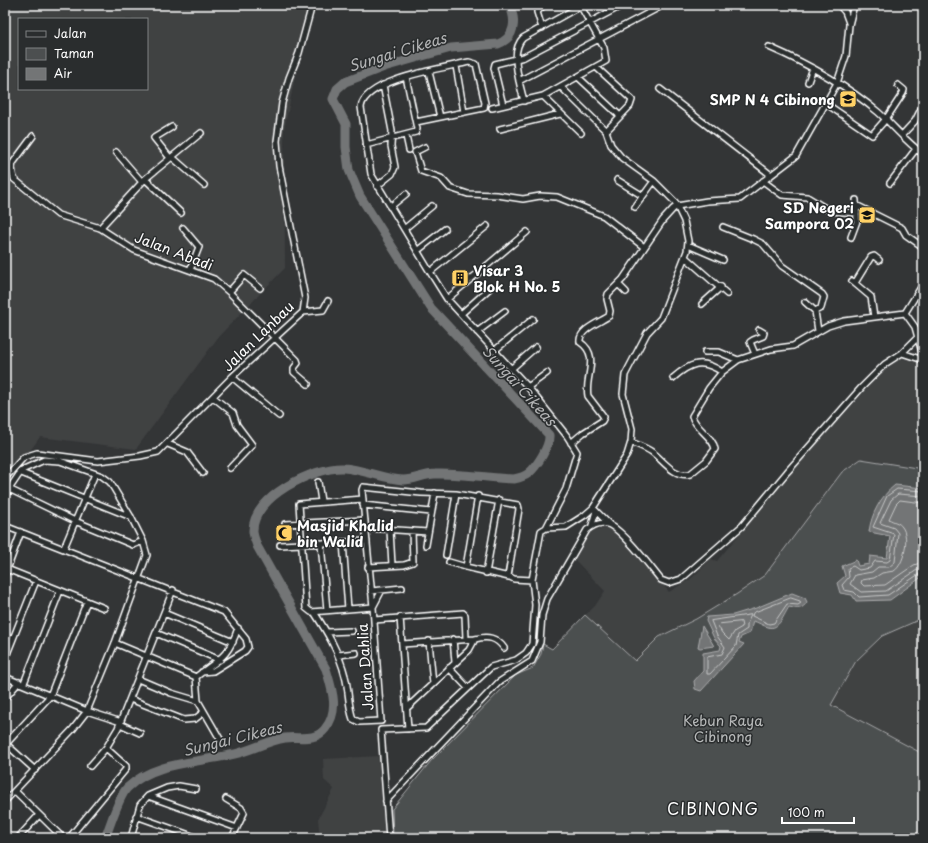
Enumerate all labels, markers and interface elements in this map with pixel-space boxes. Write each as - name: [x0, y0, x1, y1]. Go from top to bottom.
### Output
- legend: [18, 18, 148, 90]
- text: Jalan: [54, 24, 87, 42]
- water label: Sungai Cikeas: [345, 25, 450, 77]
- text: Taman: [54, 44, 94, 62]
- text: Air: [54, 64, 73, 82]
- place label: SMP N 4 Cibinong: [710, 89, 835, 110]
- school or university icon: SMP N 4 Cibinong: [838, 89, 858, 109]
- place label: SD Negeri Sampora 02: [765, 197, 854, 234]
- school or university icon: SD Negeri Sampora 02: [857, 205, 877, 225]
- street label: Jalan Abadi: [132, 226, 216, 276]
- place label: Visar 3 Blok H No. 5: [473, 260, 561, 297]
- building icon: Visar 3 Blok H No. 5: [450, 268, 470, 288]
- street label: Jalan Lanbau: [217, 296, 299, 376]
- water label: Sungai Cikeas: [478, 340, 563, 431]
- place label: Masjid Khalid bin Walid: [297, 515, 394, 552]
- mosque icon: Masjid Khalid bin Walid: [274, 523, 294, 543]
- street label: Jalan Dahlia: [351, 622, 379, 711]
- park label: Kebun Raya Cibinong: [683, 710, 763, 747]
- water label: Sungai Cikeas: [180, 714, 285, 761]
- district label: CIBINONG: [667, 796, 759, 820]
- scale bar: [782, 799, 854, 825]
- text: 100 m: [788, 803, 825, 821]

